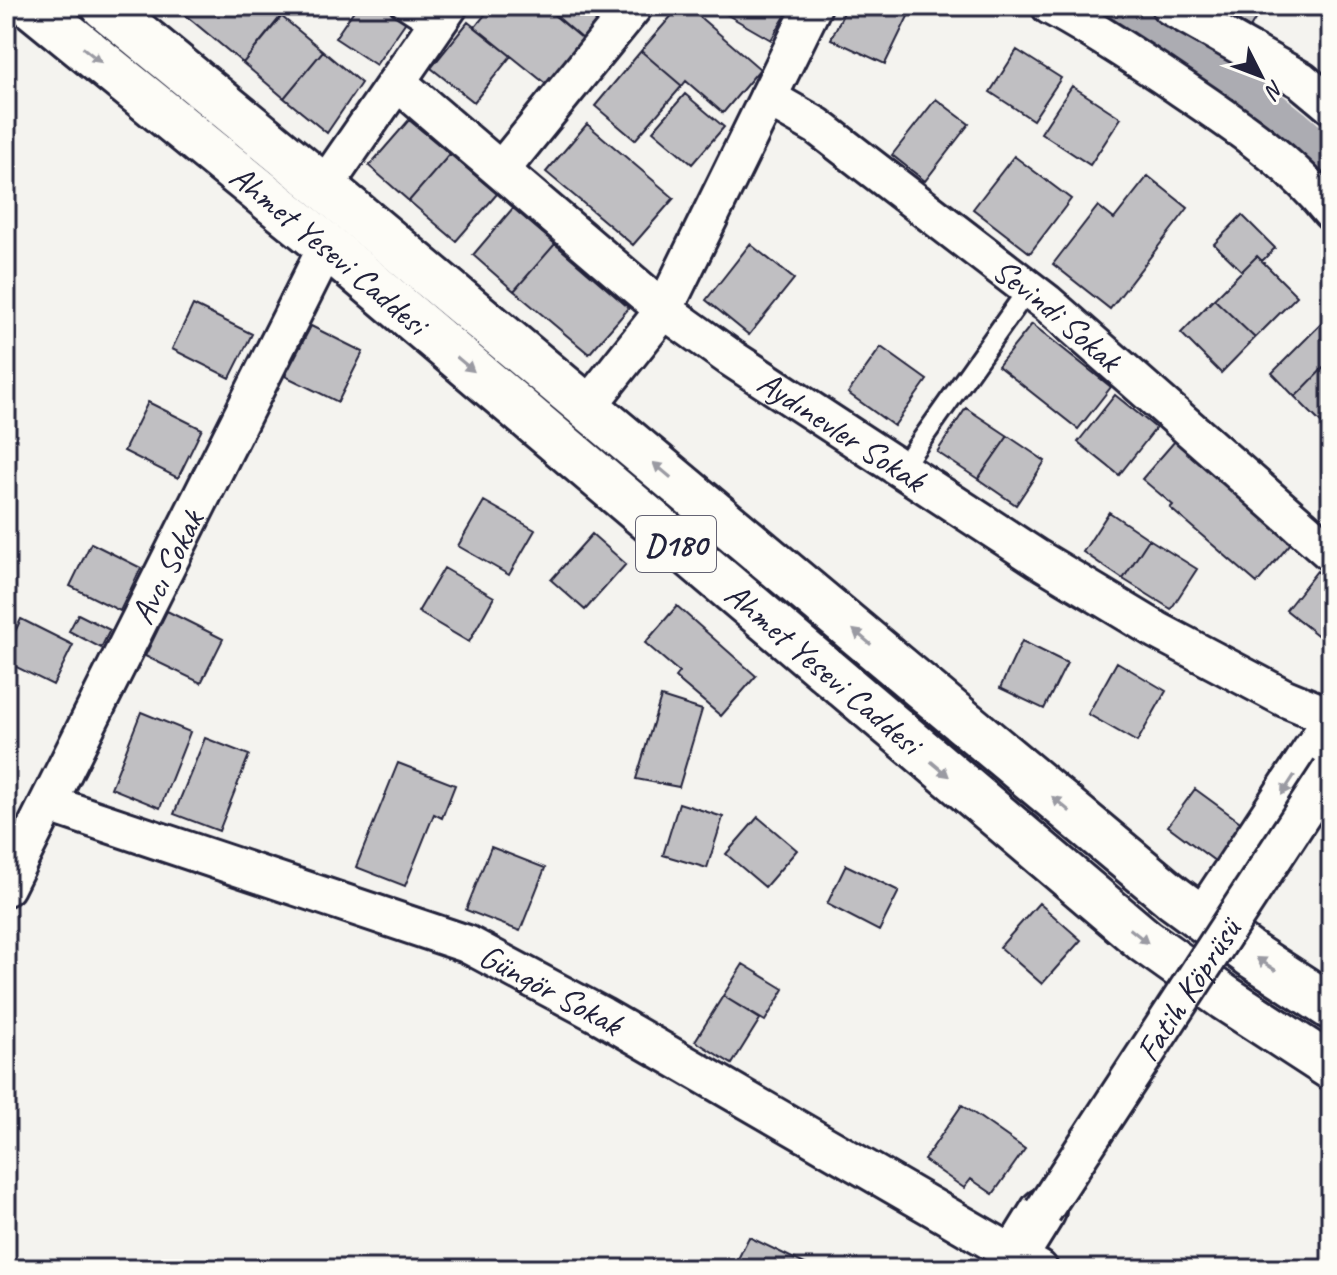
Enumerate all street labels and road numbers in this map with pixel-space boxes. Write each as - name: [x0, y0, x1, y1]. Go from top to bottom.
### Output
- street label: Ahmet Yesevi Caddesi: [221, 155, 439, 347]
- street label: Sevindi Sokak: [985, 249, 1132, 382]
- street label: Aydınevler Sokak: [750, 361, 936, 503]
- street label: Avcı Sokak: [120, 501, 214, 631]
- road number: D180: [636, 516, 716, 572]
- street label: Ahmet Yesevi Caddesi: [716, 573, 933, 766]
- street label: Fatih Köprüsü: [1126, 908, 1252, 1070]
- street label: Güngör Sokak: [472, 934, 632, 1046]

